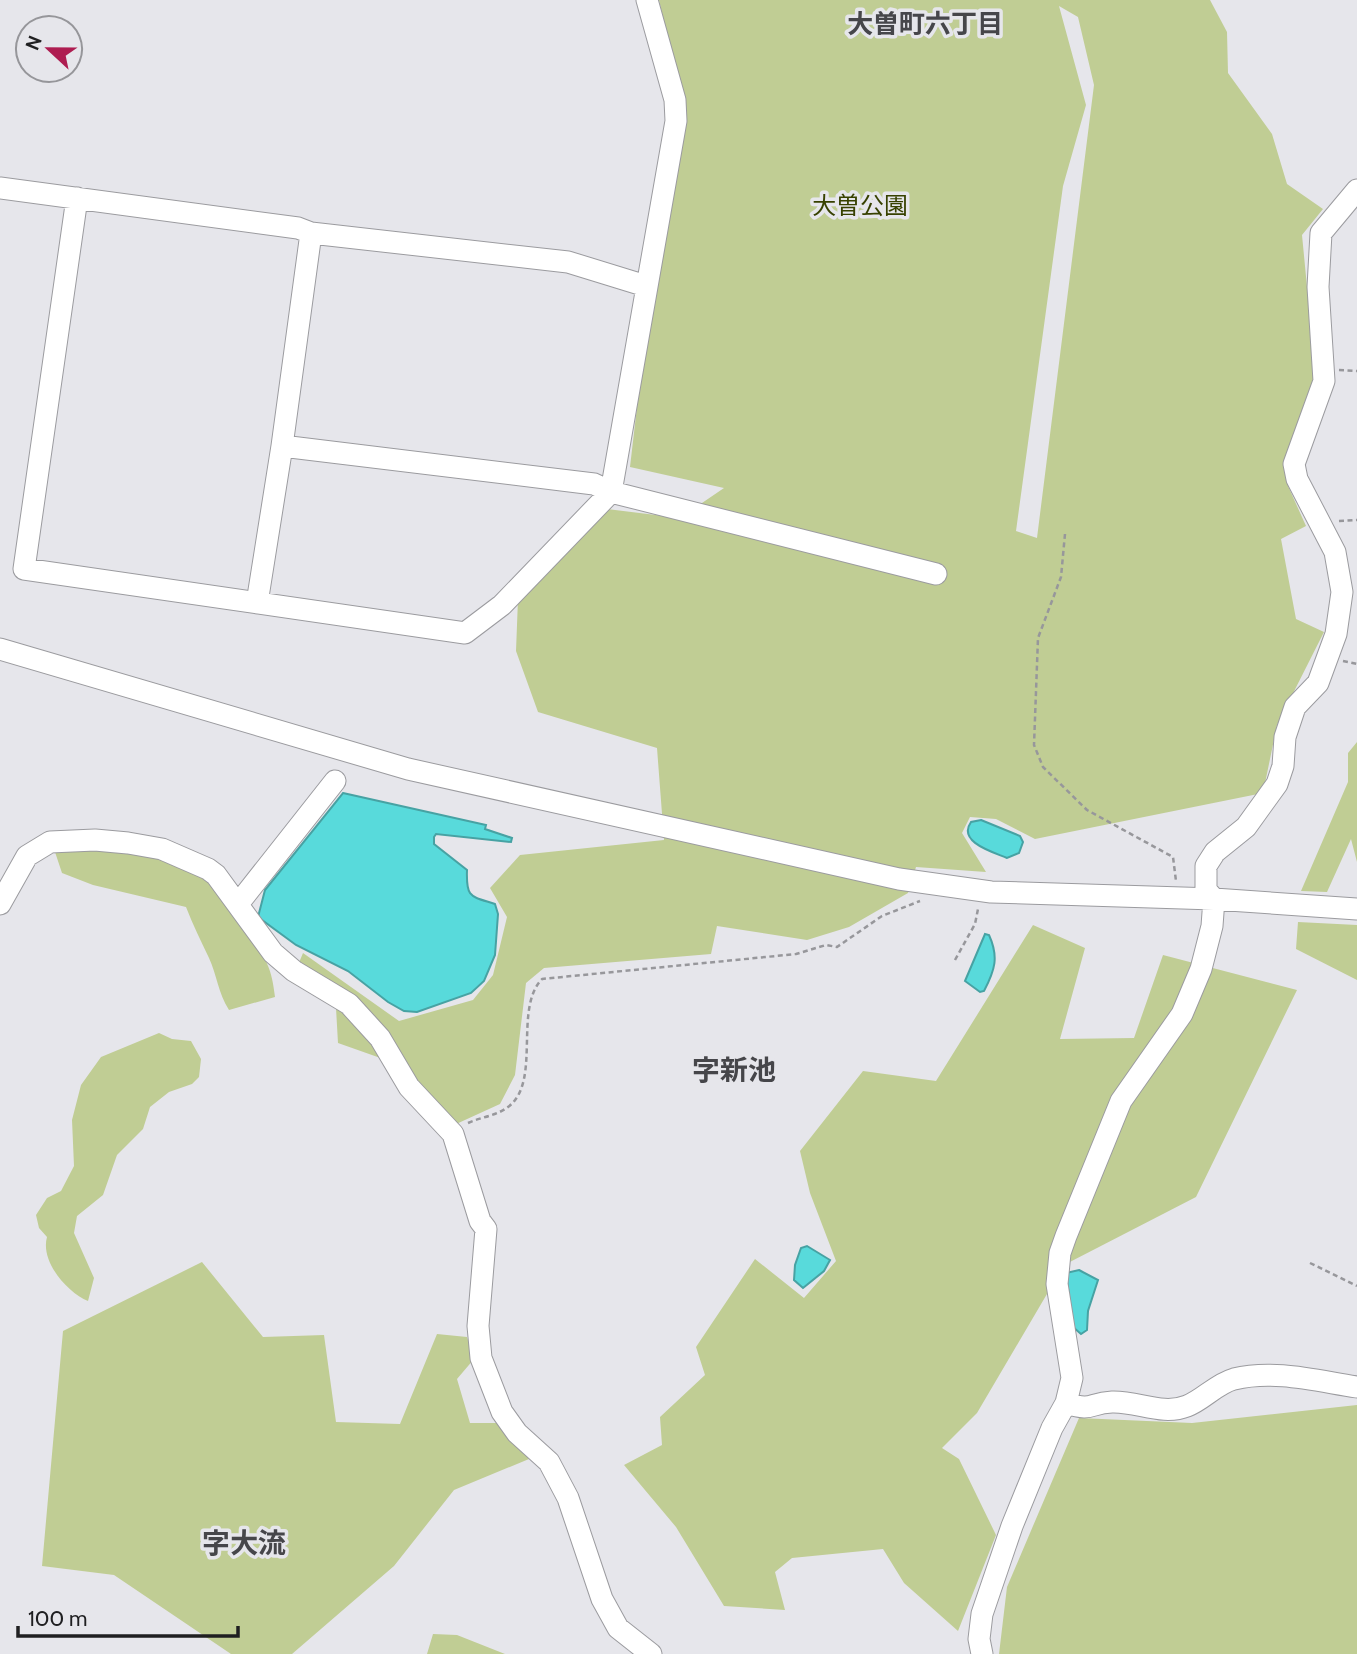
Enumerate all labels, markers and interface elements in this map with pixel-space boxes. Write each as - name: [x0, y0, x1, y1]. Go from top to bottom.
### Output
- district label: 大曽町六丁目: [847, 8, 1003, 40]
- north arrow: [14, 14, 84, 84]
- text: N: [21, 32, 47, 53]
- park label: 大曽公園: [812, 191, 908, 220]
- district label: 字新池: [692, 1053, 776, 1087]
- district label: 字大流: [202, 1526, 286, 1560]
- scale bar: [18, 1594, 238, 1638]
- text: 100 m: [28, 1606, 87, 1631]

